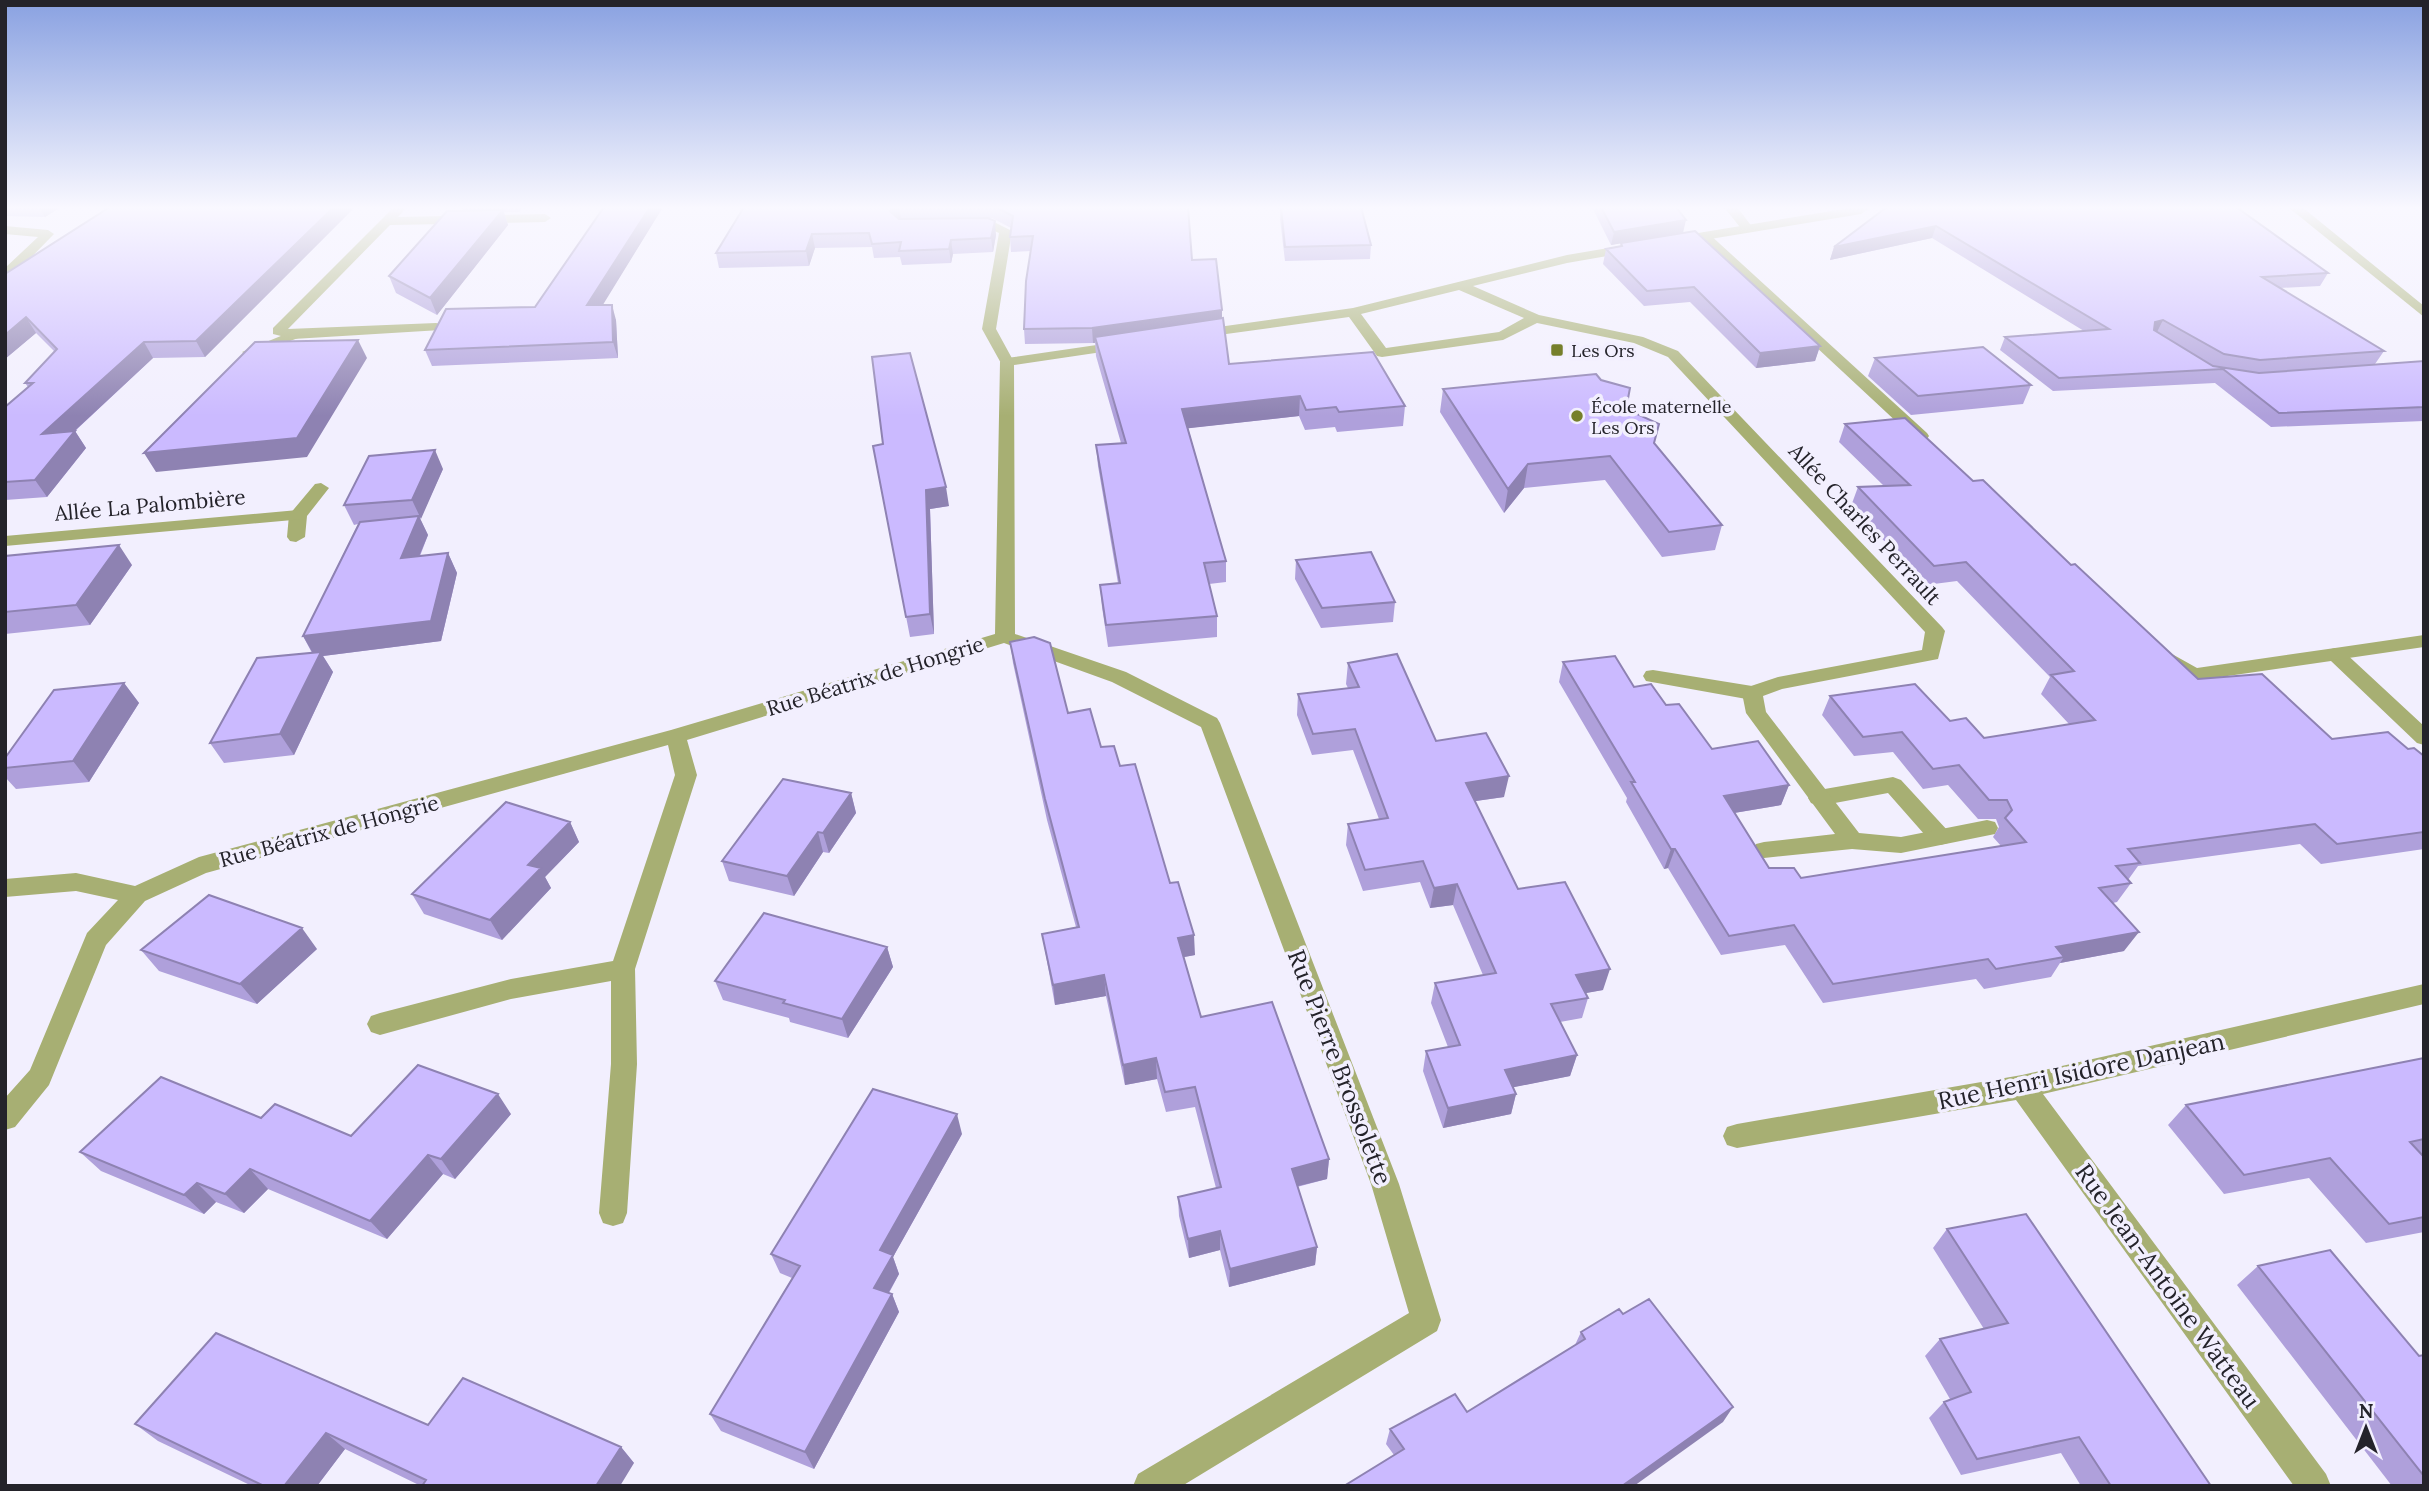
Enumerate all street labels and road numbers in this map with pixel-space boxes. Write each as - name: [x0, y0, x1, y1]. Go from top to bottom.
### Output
- street label: Allée Charles Perrault: [1782, 437, 1947, 611]
- street label: Allée La Palombière: [52, 483, 247, 527]
- street label: Rue Béatrix de Hongrie: [763, 630, 987, 722]
- street label: Rue Béatrix de Hongrie: [216, 789, 442, 873]
- street label: Rue Pierre Brossolette: [1281, 945, 1399, 1189]
- street label: Rue Henri Isidore Danjean: [1935, 1025, 2227, 1117]
- street label: Rue Jean-Antoine Watteau: [2069, 1157, 2267, 1415]

